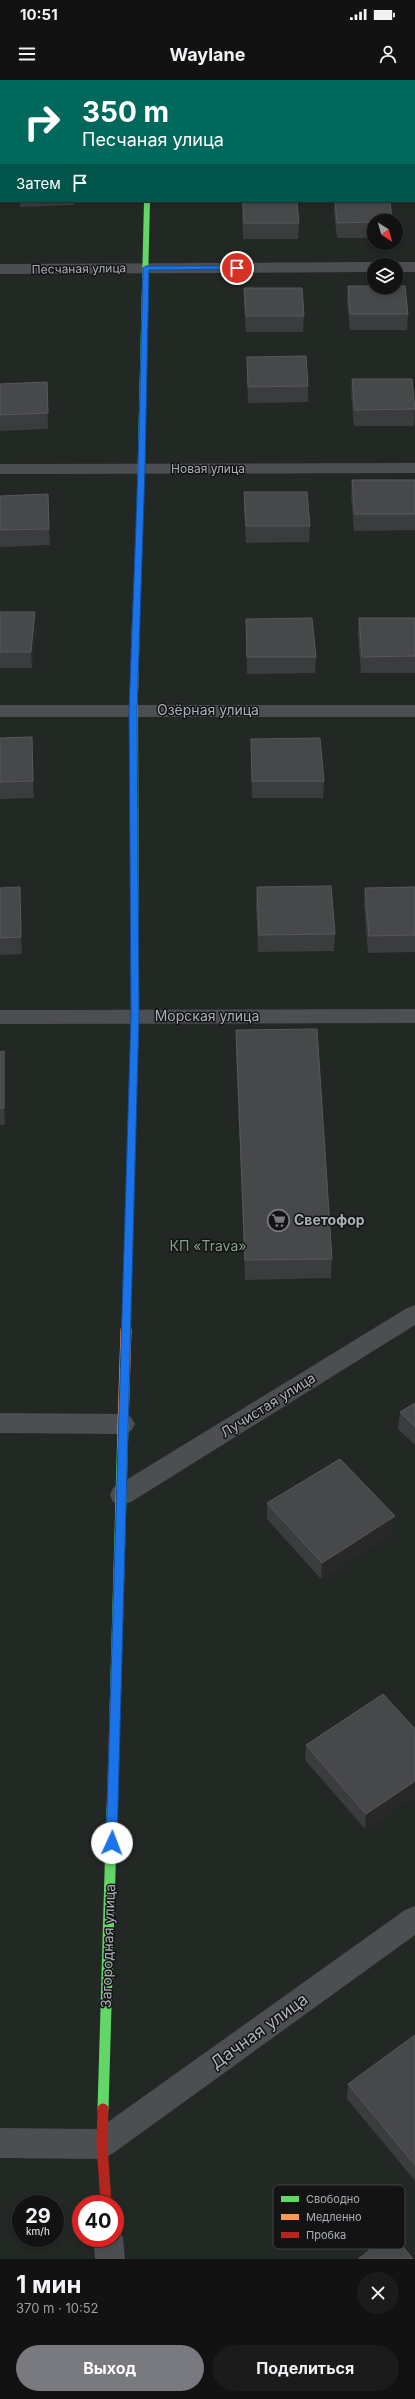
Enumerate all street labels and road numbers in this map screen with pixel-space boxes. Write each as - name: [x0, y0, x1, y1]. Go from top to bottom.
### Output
- street label: Песчаная улица: [32, 260, 126, 277]
- street label: Новая улица: [171, 461, 245, 476]
- street label: Озёрная улица: [157, 701, 259, 718]
- street label: Морская улица: [155, 1007, 259, 1024]
- street label: Лучистая улица: [217, 1369, 318, 1441]
- street label: Загородная улица: [97, 1884, 118, 2008]
- street label: Дачная улица: [206, 1989, 312, 2073]

